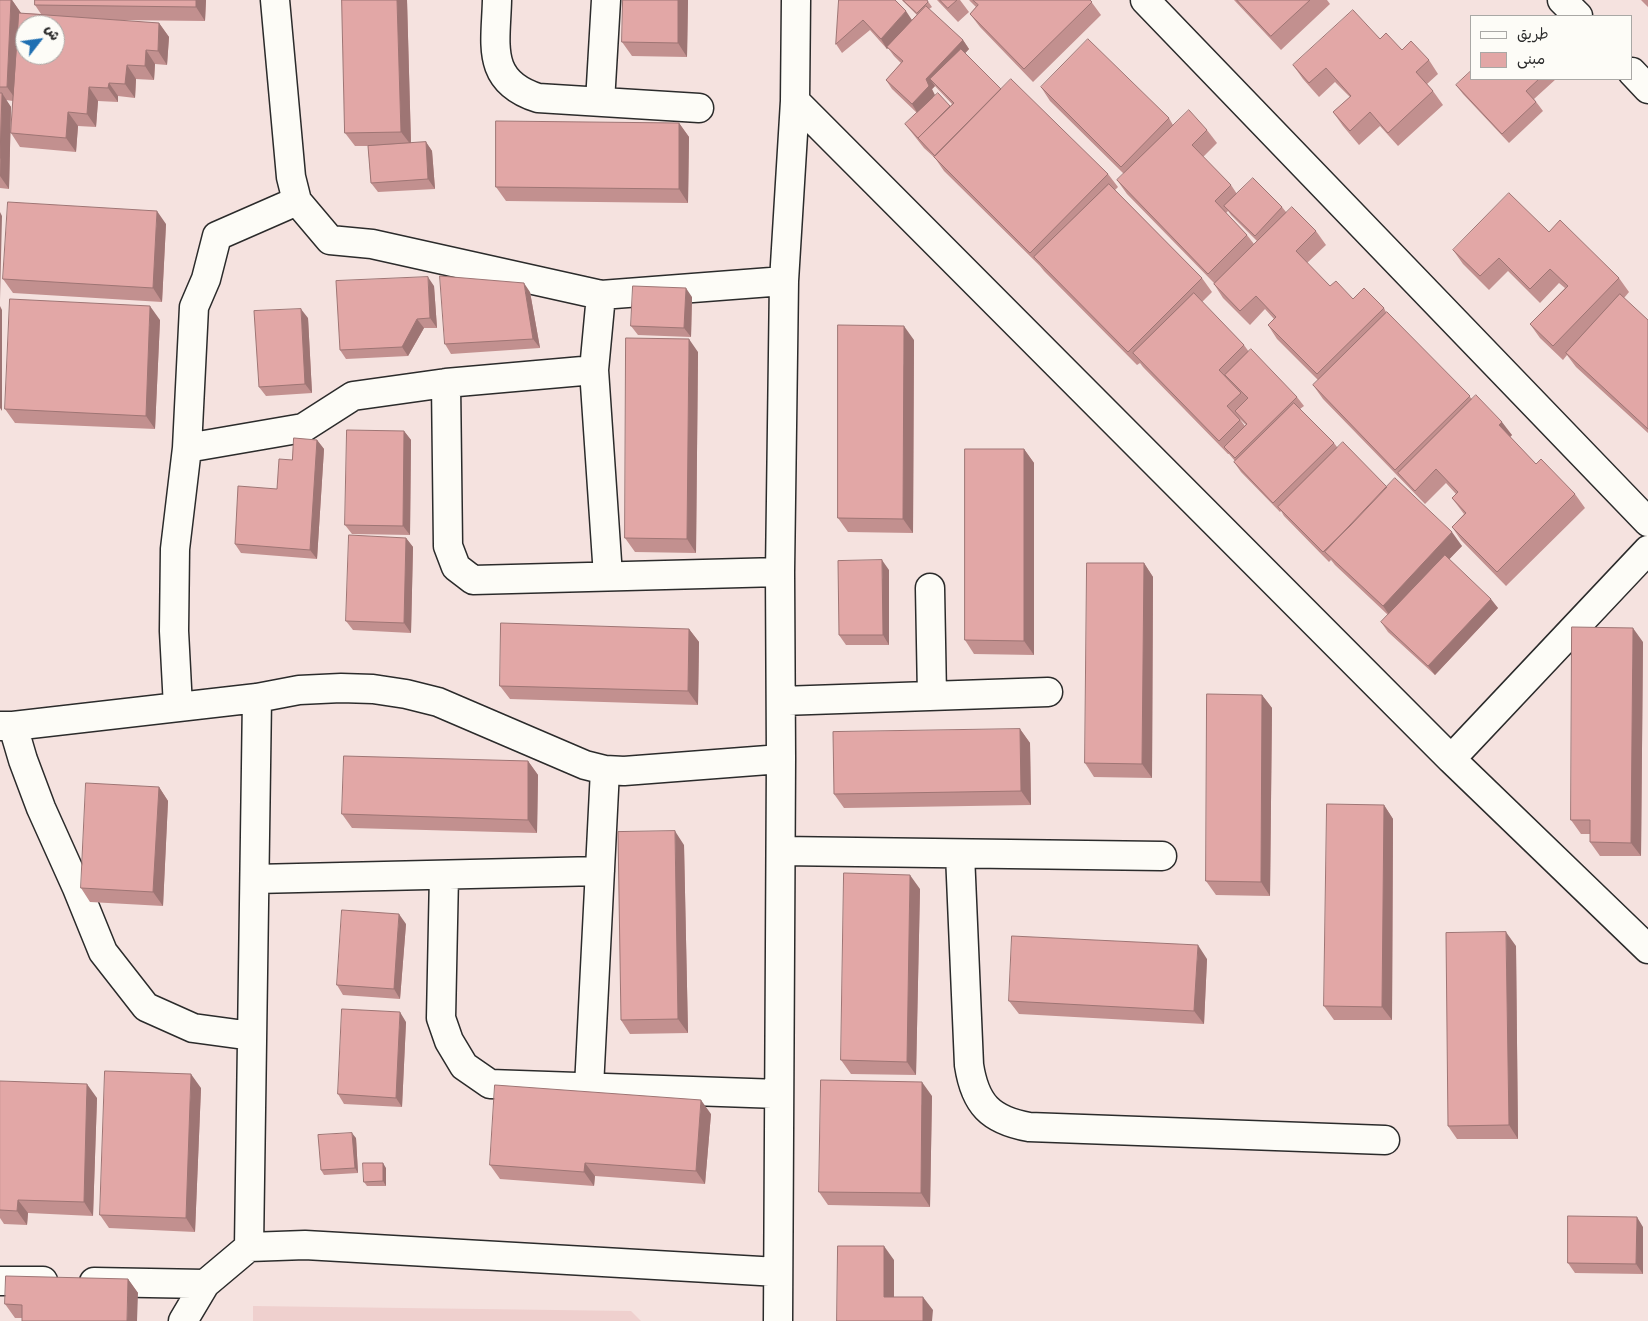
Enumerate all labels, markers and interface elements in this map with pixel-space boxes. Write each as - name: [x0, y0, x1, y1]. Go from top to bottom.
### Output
- north arrow: [15, 15, 65, 65]
- legend: [1470, 15, 1633, 80]
- text: ش: [39, 21, 66, 45]
- text: طريق: [1517, 23, 1549, 47]
- text: مبنى: [1517, 48, 1545, 72]

